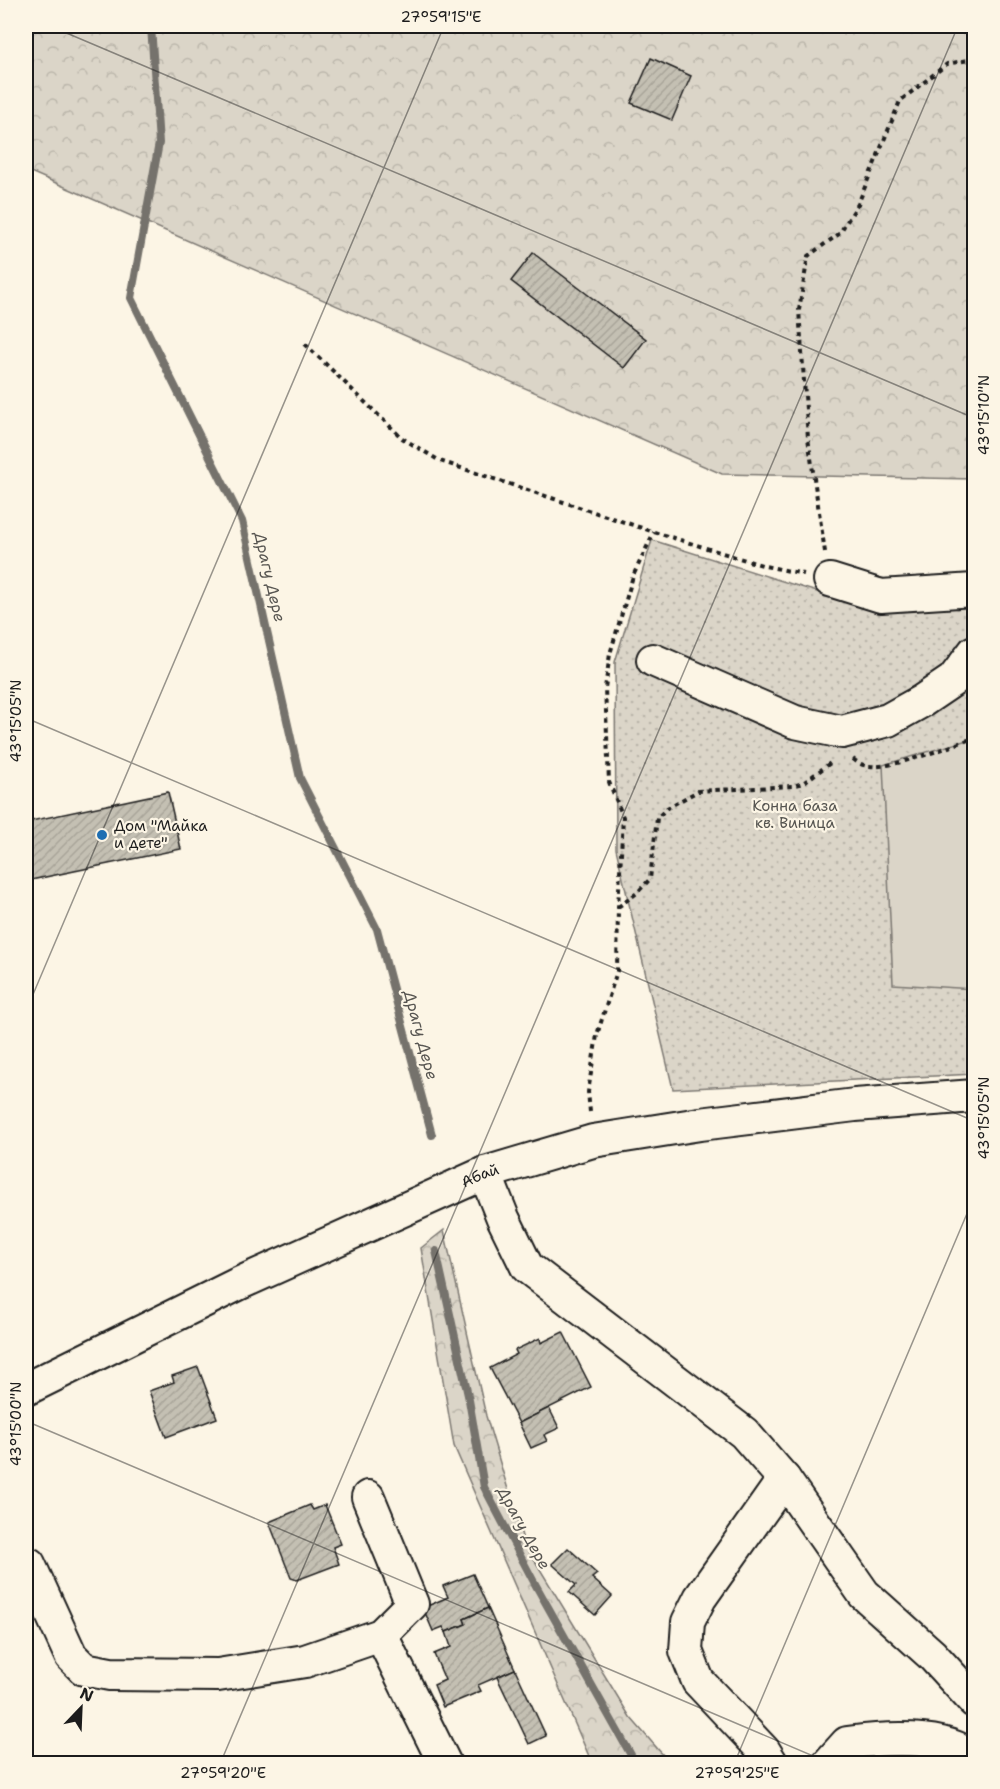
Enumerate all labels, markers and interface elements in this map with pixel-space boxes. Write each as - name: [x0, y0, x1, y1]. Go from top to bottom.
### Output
- text: 27°59'15"E: [401, 7, 481, 27]
- text: 43°15'10"N: [974, 375, 994, 455]
- water label: Драгу Дере: [249, 529, 291, 624]
- text: 43°15'05"N: [6, 679, 26, 763]
- park label: Конна база кв. Виница: [752, 796, 838, 833]
- place label: Дом "Майка и дете": [114, 816, 208, 853]
- marker: Дом "Майка и дете": [95, 828, 109, 842]
- water label: Драгу Дере: [399, 987, 443, 1082]
- text: 43°15'05"N: [974, 1076, 994, 1160]
- street label: Абай: [458, 1159, 502, 1192]
- text: 43°15'00"N: [6, 1382, 26, 1466]
- water label: Драгу Дере: [492, 1482, 555, 1573]
- north arrow: [51, 1678, 111, 1738]
- text: N: [77, 1683, 97, 1707]
- text: 27°59'20"E: [180, 1763, 266, 1783]
- text: 27°59'25"E: [695, 1763, 779, 1783]

